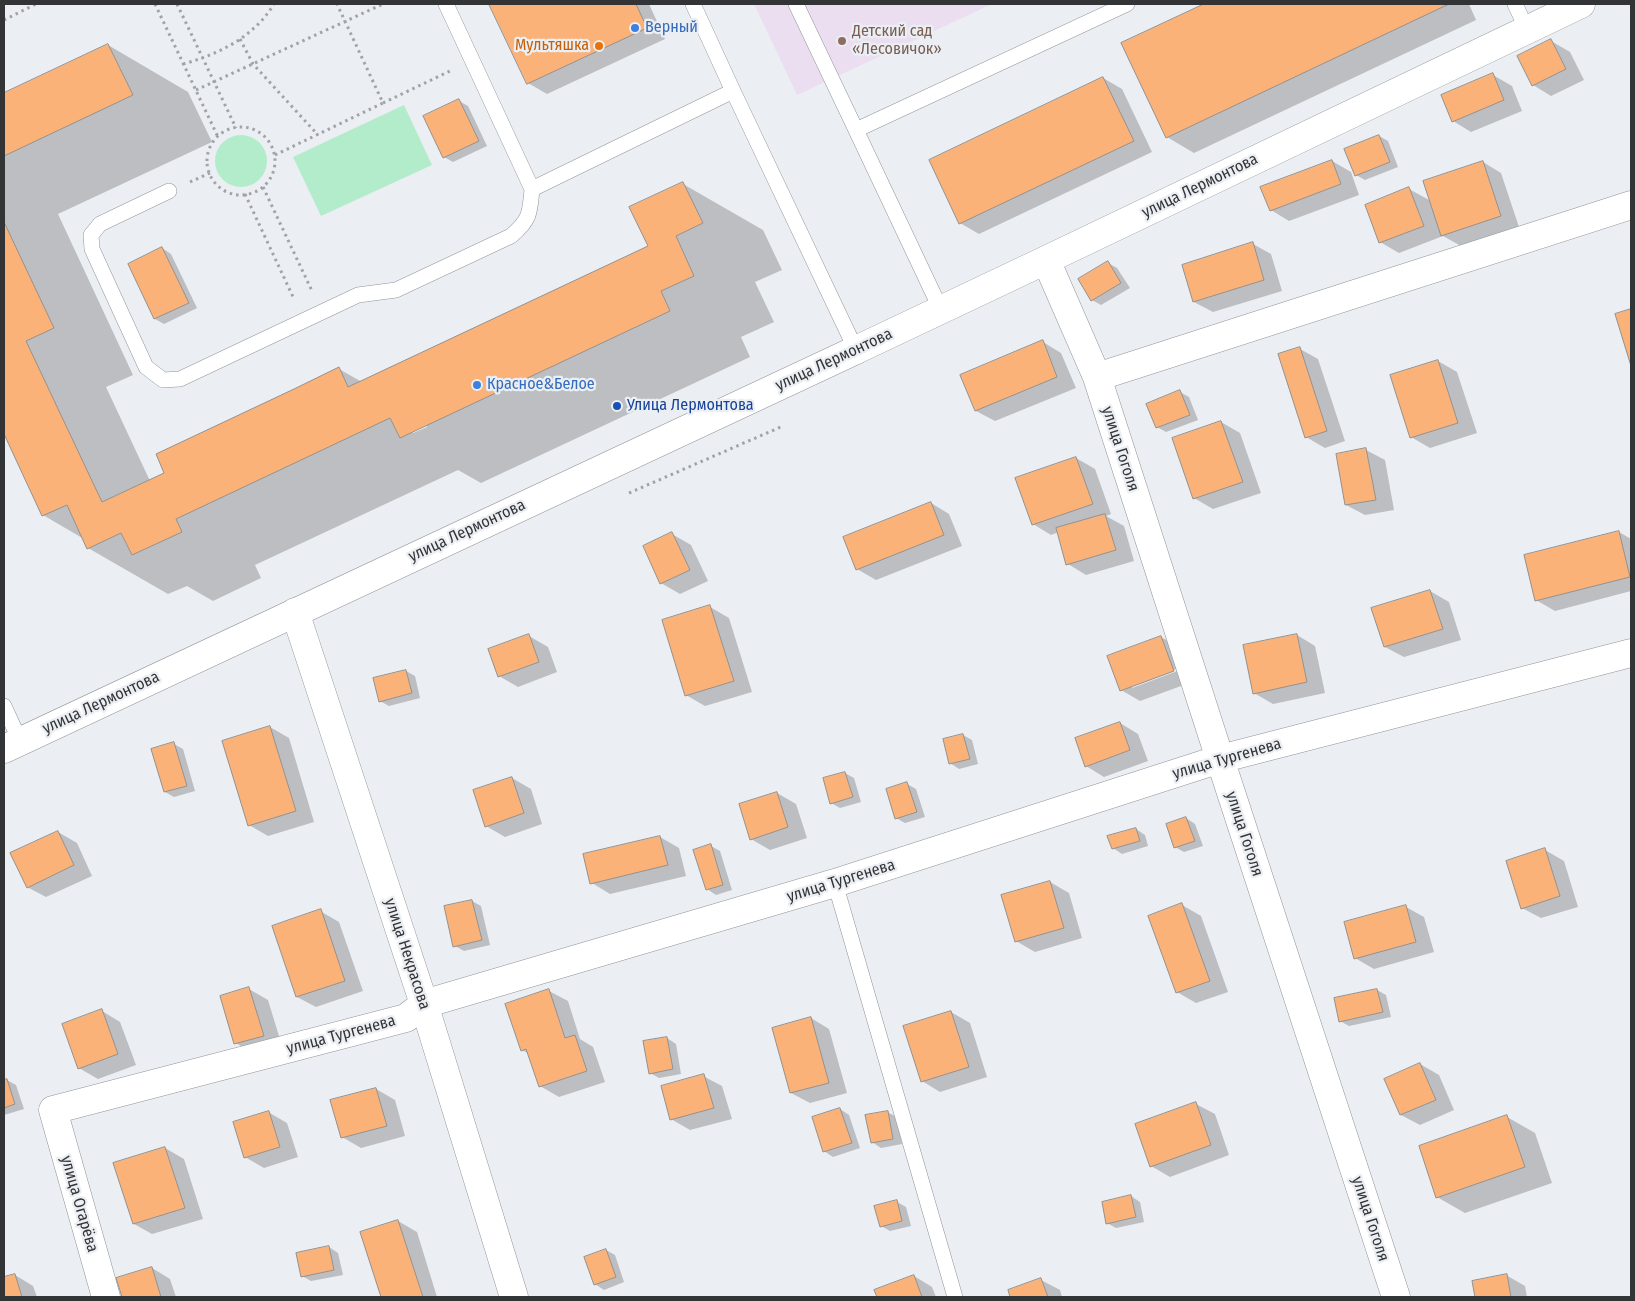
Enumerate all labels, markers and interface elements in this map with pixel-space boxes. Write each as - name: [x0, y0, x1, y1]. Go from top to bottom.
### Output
- place label: Верный: [645, 18, 698, 38]
- marker: Верный: [629, 22, 641, 34]
- place label: Детский сад «Лесовичок»: [852, 22, 942, 60]
- marker: Детский сад «Лесовичок»: [836, 35, 848, 47]
- place label: Мультяшка: [515, 36, 589, 56]
- marker: Мультяшка: [593, 40, 605, 52]
- street label: улица Лермонтова: [1139, 150, 1261, 222]
- street label: улица Лермонтова: [773, 325, 895, 395]
- place label: Красное&Белое: [487, 375, 595, 395]
- marker: Красное&Белое: [471, 379, 483, 391]
- place label: Улица Лермонтова: [627, 396, 754, 416]
- marker: Улица Лермонтова: [611, 400, 623, 412]
- street label: улица Гоголя: [1097, 404, 1143, 494]
- street label: улица Лермонтова: [406, 496, 528, 566]
- street label: улица Лермонтова: [40, 668, 162, 738]
- street label: улица Тургенева: [1170, 734, 1284, 784]
- street label: улица Гоголя: [1221, 789, 1267, 879]
- street label: улица Тургенева: [785, 855, 897, 907]
- street label: улица Некрасова: [380, 896, 434, 1012]
- street label: улица Тургенева: [284, 1011, 398, 1059]
- street label: улица Огарёва: [56, 1154, 102, 1254]
- street label: улица Гоголя: [1347, 1174, 1393, 1264]

